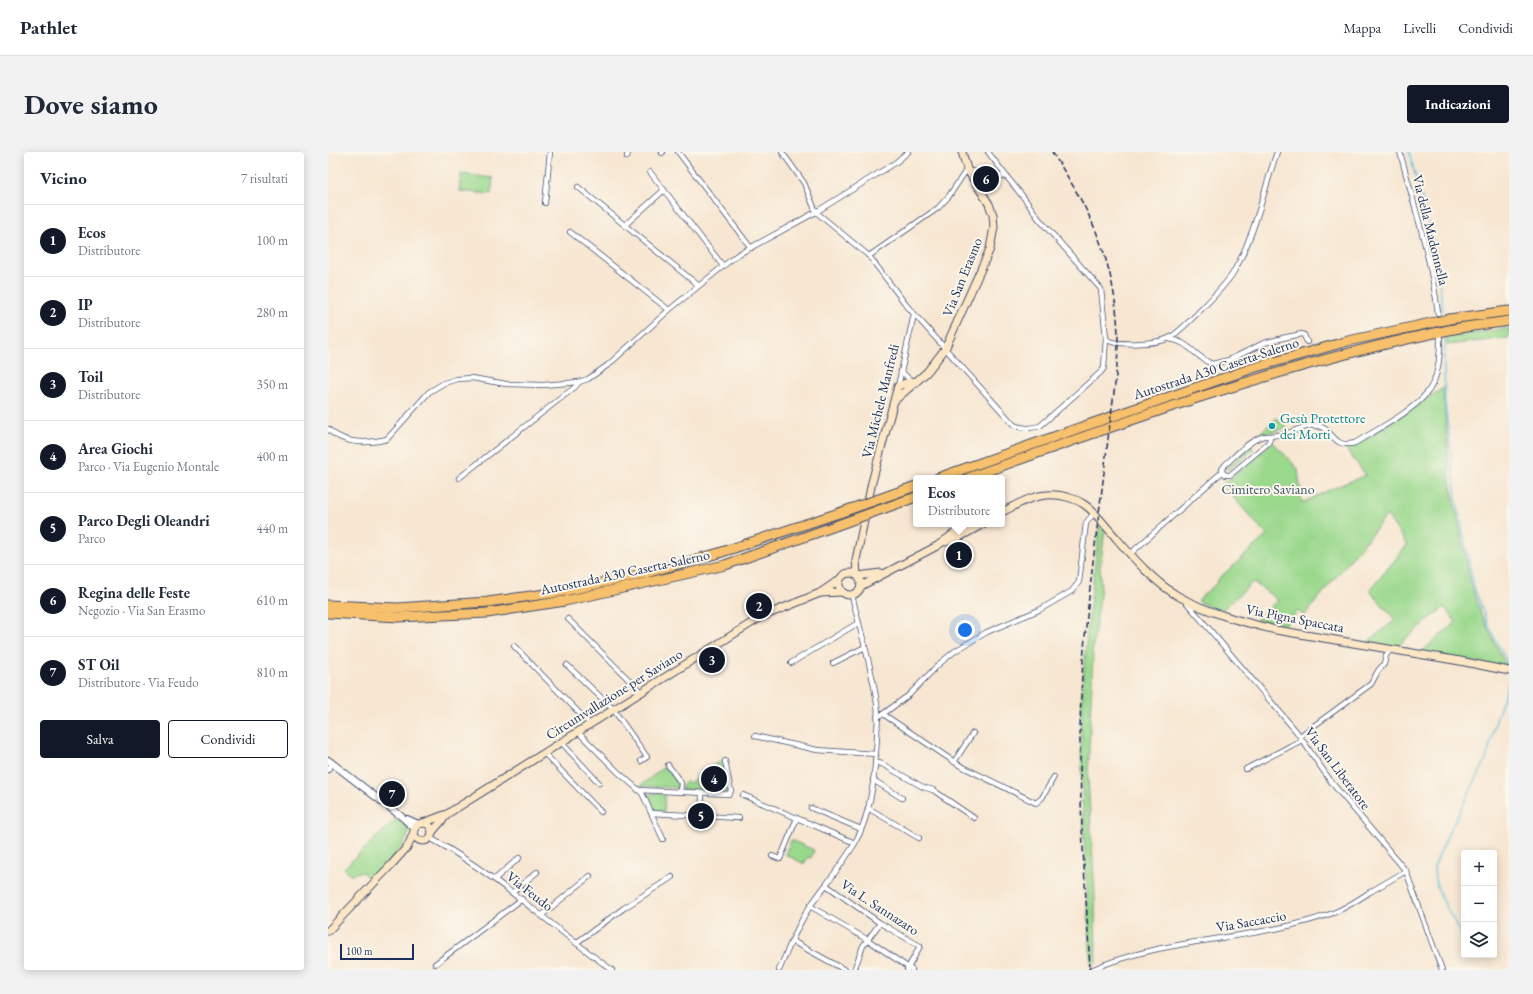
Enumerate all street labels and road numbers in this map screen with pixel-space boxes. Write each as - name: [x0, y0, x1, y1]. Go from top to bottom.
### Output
- street label: Via della Madonnella: [1409, 173, 1454, 287]
- street label: Via San Erasmo: [938, 235, 986, 319]
- street label: Autostrada A30 Caserta-Salerno: [1130, 333, 1301, 404]
- street label: Via Michele Manfredi: [857, 341, 903, 460]
- street label: Autostrada A30 Caserta-Salerno: [538, 545, 711, 599]
- street label: Via Pigna Spaccata: [1244, 600, 1346, 636]
- street label: Circumvallazione per Saviano: [542, 644, 686, 743]
- street label: Via San Liberatore: [1301, 723, 1375, 813]
- street label: Via Feudo: [503, 867, 557, 915]
- street label: Via L. Sannazaro: [837, 875, 923, 939]
- street label: Via Saccaccio: [1214, 906, 1288, 936]

